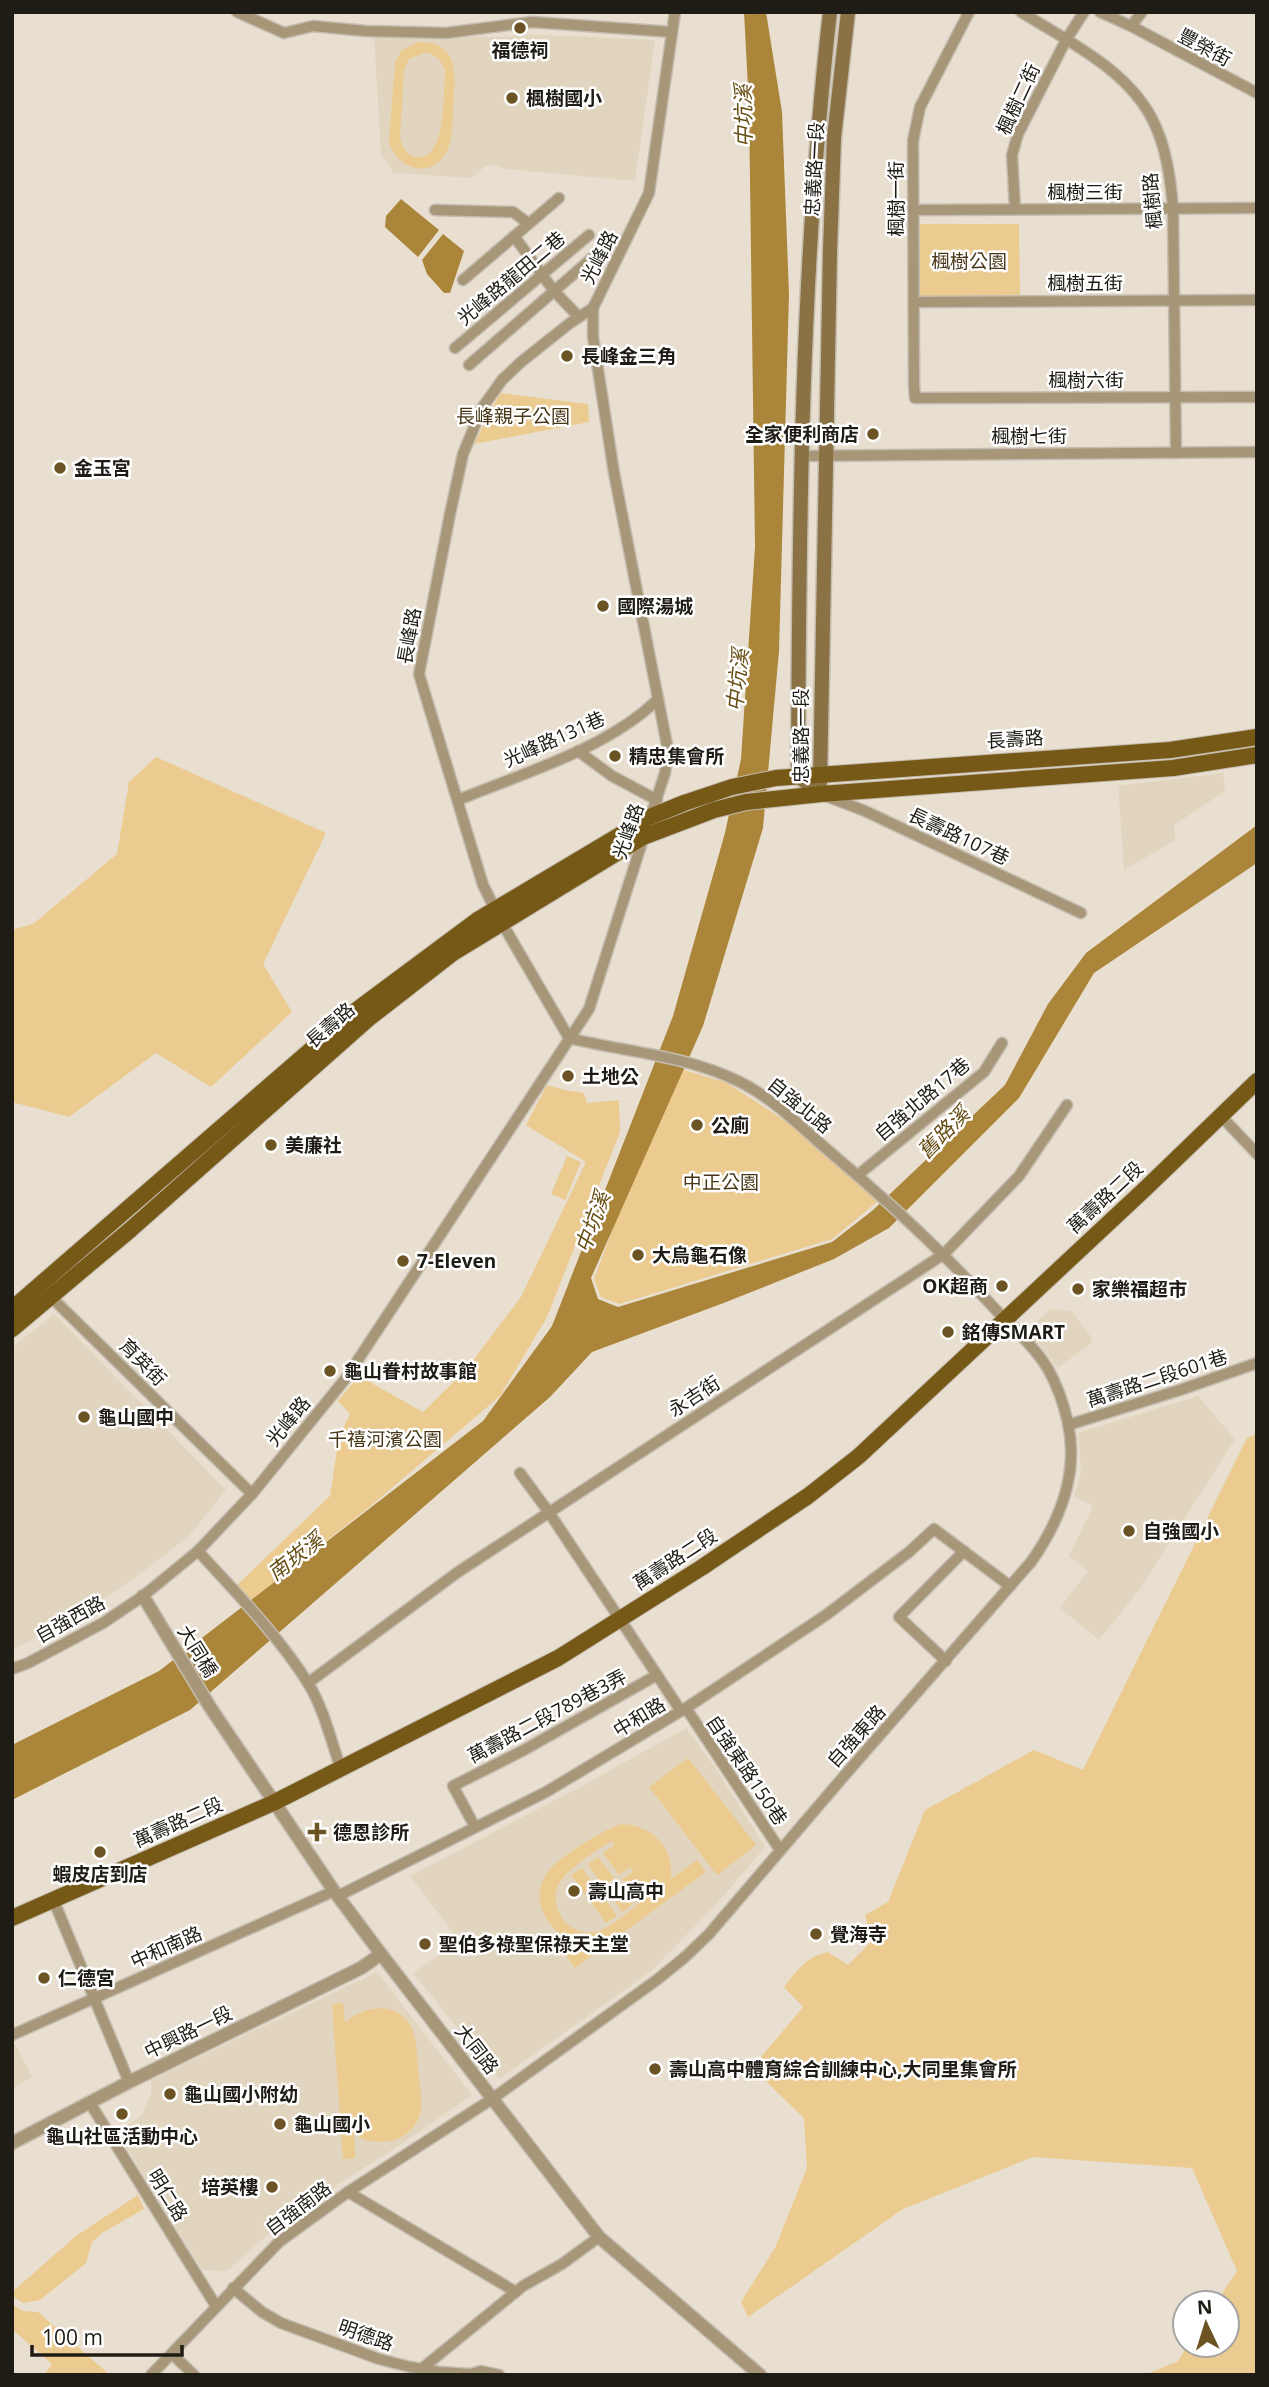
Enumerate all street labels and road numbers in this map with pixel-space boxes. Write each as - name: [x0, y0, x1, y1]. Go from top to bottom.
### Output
- street label: 豐榮街: [1174, 22, 1236, 72]
- street label: 楓樹二街: [990, 59, 1046, 139]
- street label: 忠義路一段: [799, 121, 829, 217]
- street label: 楓樹一街: [883, 161, 909, 237]
- street label: 楓樹路: [1137, 171, 1167, 231]
- street label: 楓樹三街: [1047, 179, 1123, 205]
- street label: 光峰路龍田二巷: [452, 225, 570, 331]
- street label: 光峰路: [574, 226, 624, 288]
- street label: 楓樹五街: [1047, 270, 1123, 296]
- street label: 楓樹六街: [1048, 367, 1124, 393]
- street label: 楓樹七街: [991, 423, 1067, 449]
- street label: 長峰路: [391, 606, 427, 666]
- street label: 忠義路一段: [788, 688, 814, 784]
- street label: 光峰路131巷: [499, 705, 609, 773]
- street label: 長壽路: [986, 724, 1044, 754]
- street label: 光峰路: [606, 800, 650, 862]
- street label: 長壽路107巷: [904, 801, 1014, 871]
- street label: 長壽路: [300, 996, 360, 1054]
- street label: 自強北路17巷: [869, 1052, 975, 1146]
- street label: 自強北路: [762, 1071, 838, 1139]
- street label: 萬壽路二段: [1061, 1155, 1149, 1239]
- street label: 育英街: [114, 1333, 172, 1391]
- street label: 萬壽路二段601巷: [1083, 1343, 1231, 1413]
- street label: 永吉街: [663, 1370, 725, 1422]
- street label: 光峰路: [260, 1391, 316, 1451]
- street label: 萬壽路二段: [628, 1522, 722, 1596]
- street label: 自強西路: [30, 1589, 110, 1649]
- street label: 大同橋: [172, 1620, 224, 1682]
- street label: 萬壽路二段789巷3弄: [463, 1663, 631, 1769]
- street label: 中和路: [608, 1691, 670, 1743]
- street label: 自強東路: [821, 1699, 891, 1773]
- street label: 自強東路150巷: [701, 1710, 793, 1830]
- street label: 萬壽路二段: [129, 1791, 227, 1853]
- street label: 中和南路: [126, 1920, 206, 1974]
- street label: 中興路一段: [140, 1999, 236, 2065]
- street label: 大同路: [449, 2019, 505, 2079]
- street label: 明仁路: [142, 2164, 194, 2226]
- street label: 自強南路: [260, 2175, 336, 2241]
- street label: 明德路: [335, 2313, 397, 2357]

